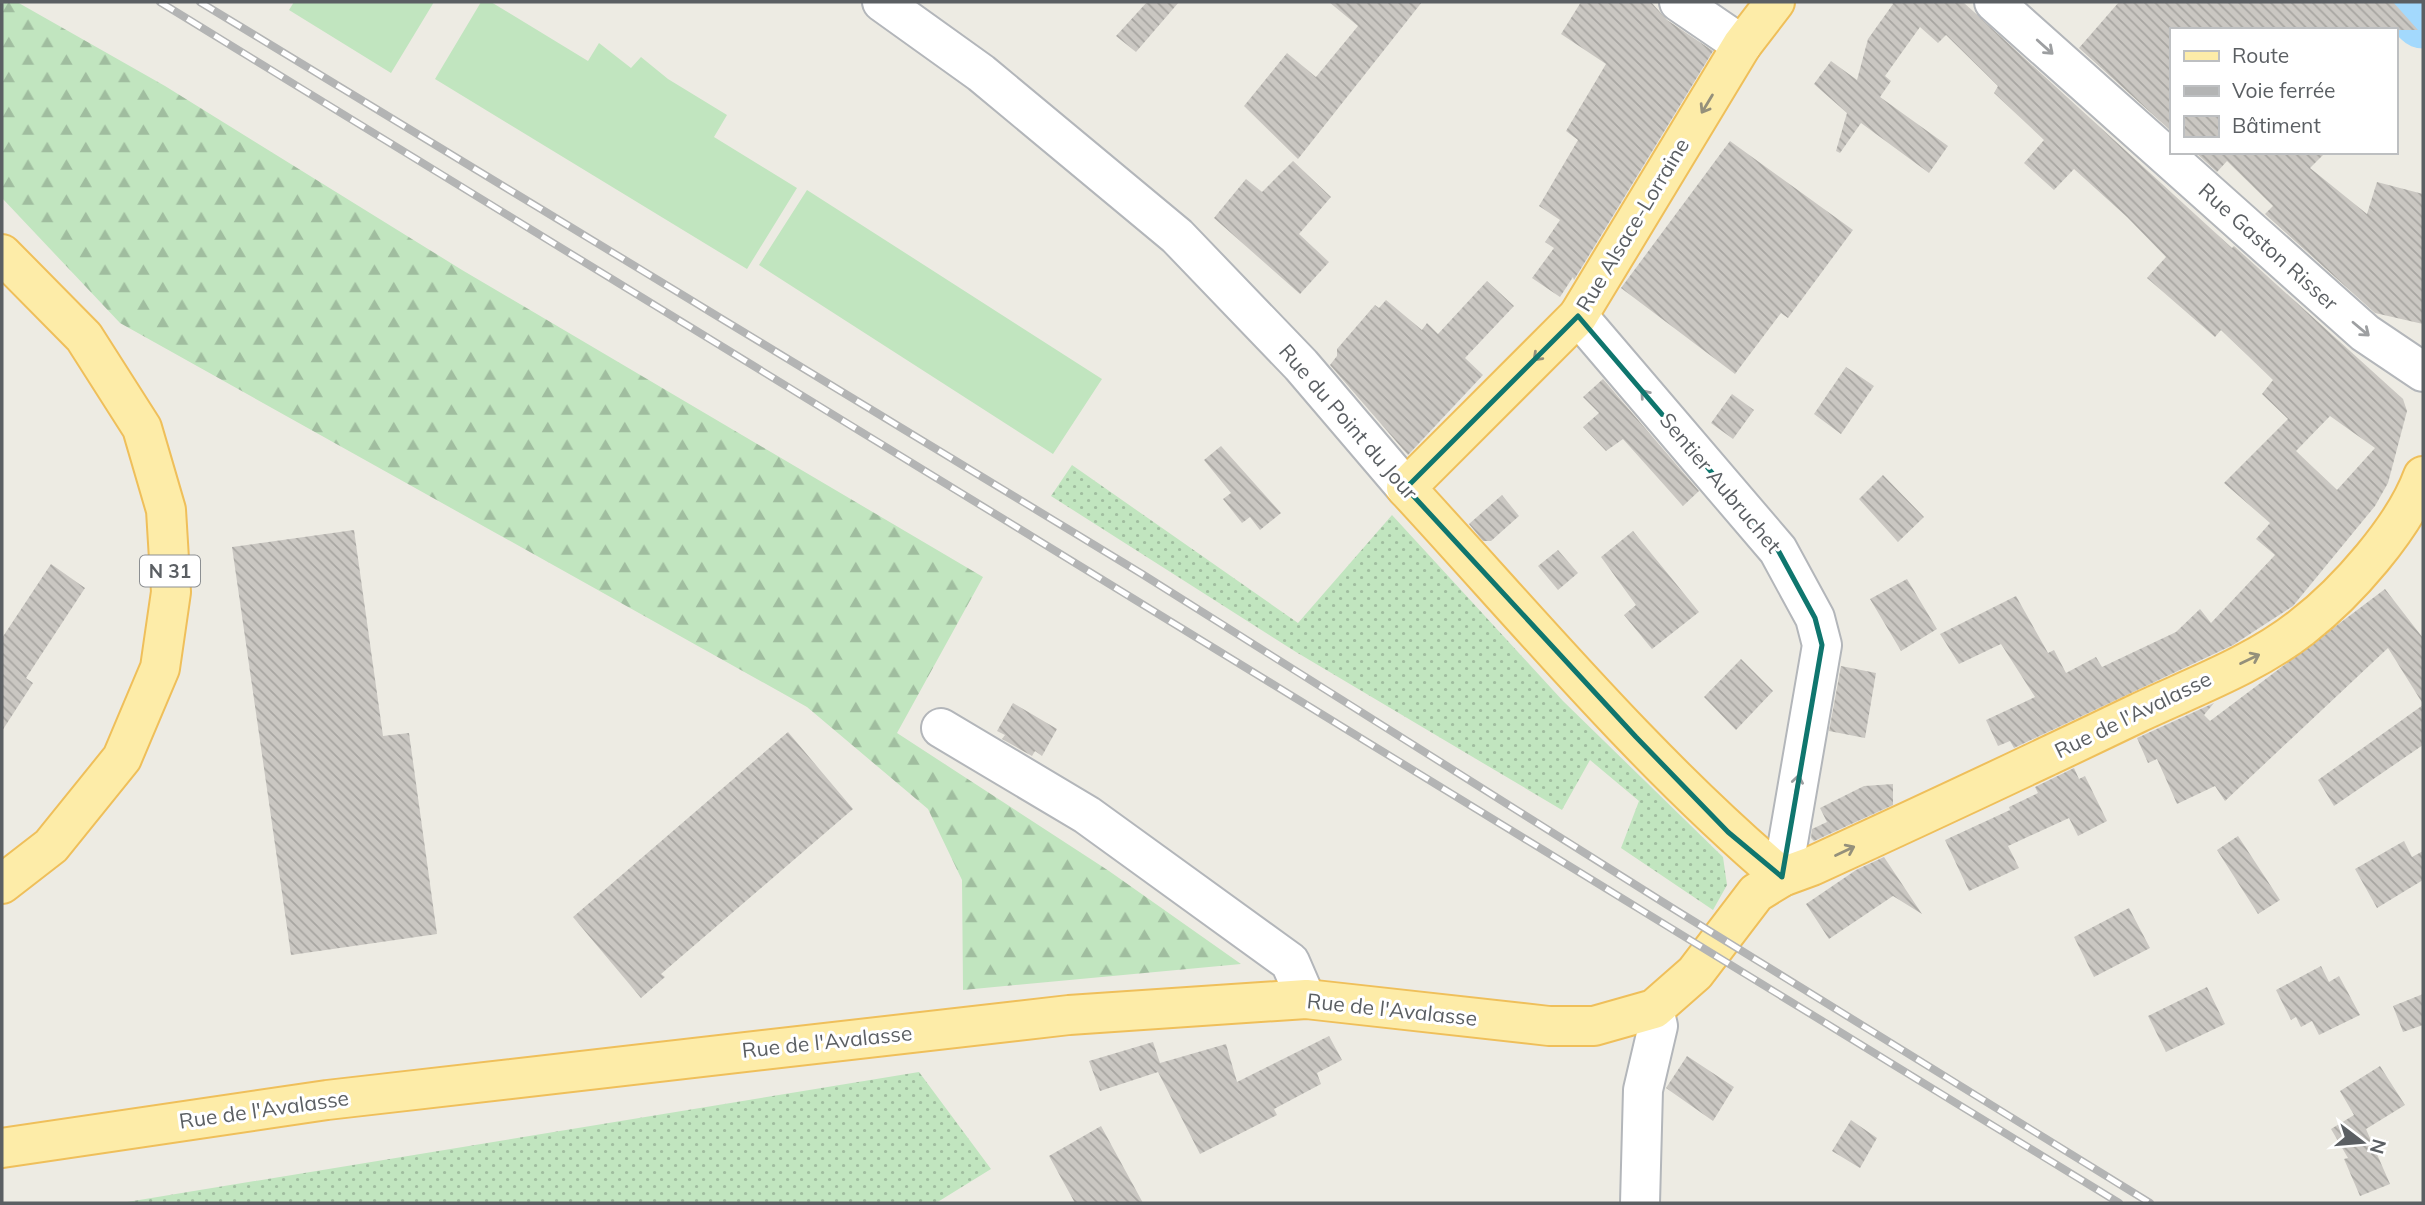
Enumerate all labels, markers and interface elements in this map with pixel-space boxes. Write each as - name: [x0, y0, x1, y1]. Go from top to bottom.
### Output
- legend: [2170, 28, 2397, 154]
- one-way arrow: [2036, 39, 2053, 56]
- text: Route: [2232, 42, 2289, 68]
- text: Voie ferrée: [2232, 77, 2336, 103]
- one-way arrow: [1699, 93, 1713, 113]
- text: Bâtiment: [2232, 112, 2321, 138]
- street label: Rue Alsace-Lorraine: [1570, 133, 1694, 316]
- street label: Rue Gaston Risser: [2194, 177, 2344, 316]
- one-way arrow: [2352, 321, 2370, 337]
- street label: Rue du Point du Jour: [1274, 338, 1424, 505]
- one-way arrow: [1532, 345, 1549, 362]
- one-way arrow: [1640, 389, 1656, 407]
- street label: Sentier Aubruchet: [1655, 407, 1787, 558]
- road number: N 31: [140, 556, 200, 586]
- one-way arrow: [2239, 652, 2260, 665]
- street label: Rue de l'Avalasse: [2050, 665, 2215, 763]
- one-way arrow: [1791, 775, 1804, 797]
- one-way arrow: [1834, 844, 1855, 857]
- street label: Rue de l'Avalasse: [1306, 987, 1478, 1031]
- street label: Rue de l'Avalasse: [741, 1019, 913, 1063]
- street label: Rue de l'Avalasse: [177, 1084, 350, 1134]
- north arrow: [2327, 1107, 2397, 1177]
- text: N: [2365, 1136, 2392, 1157]

